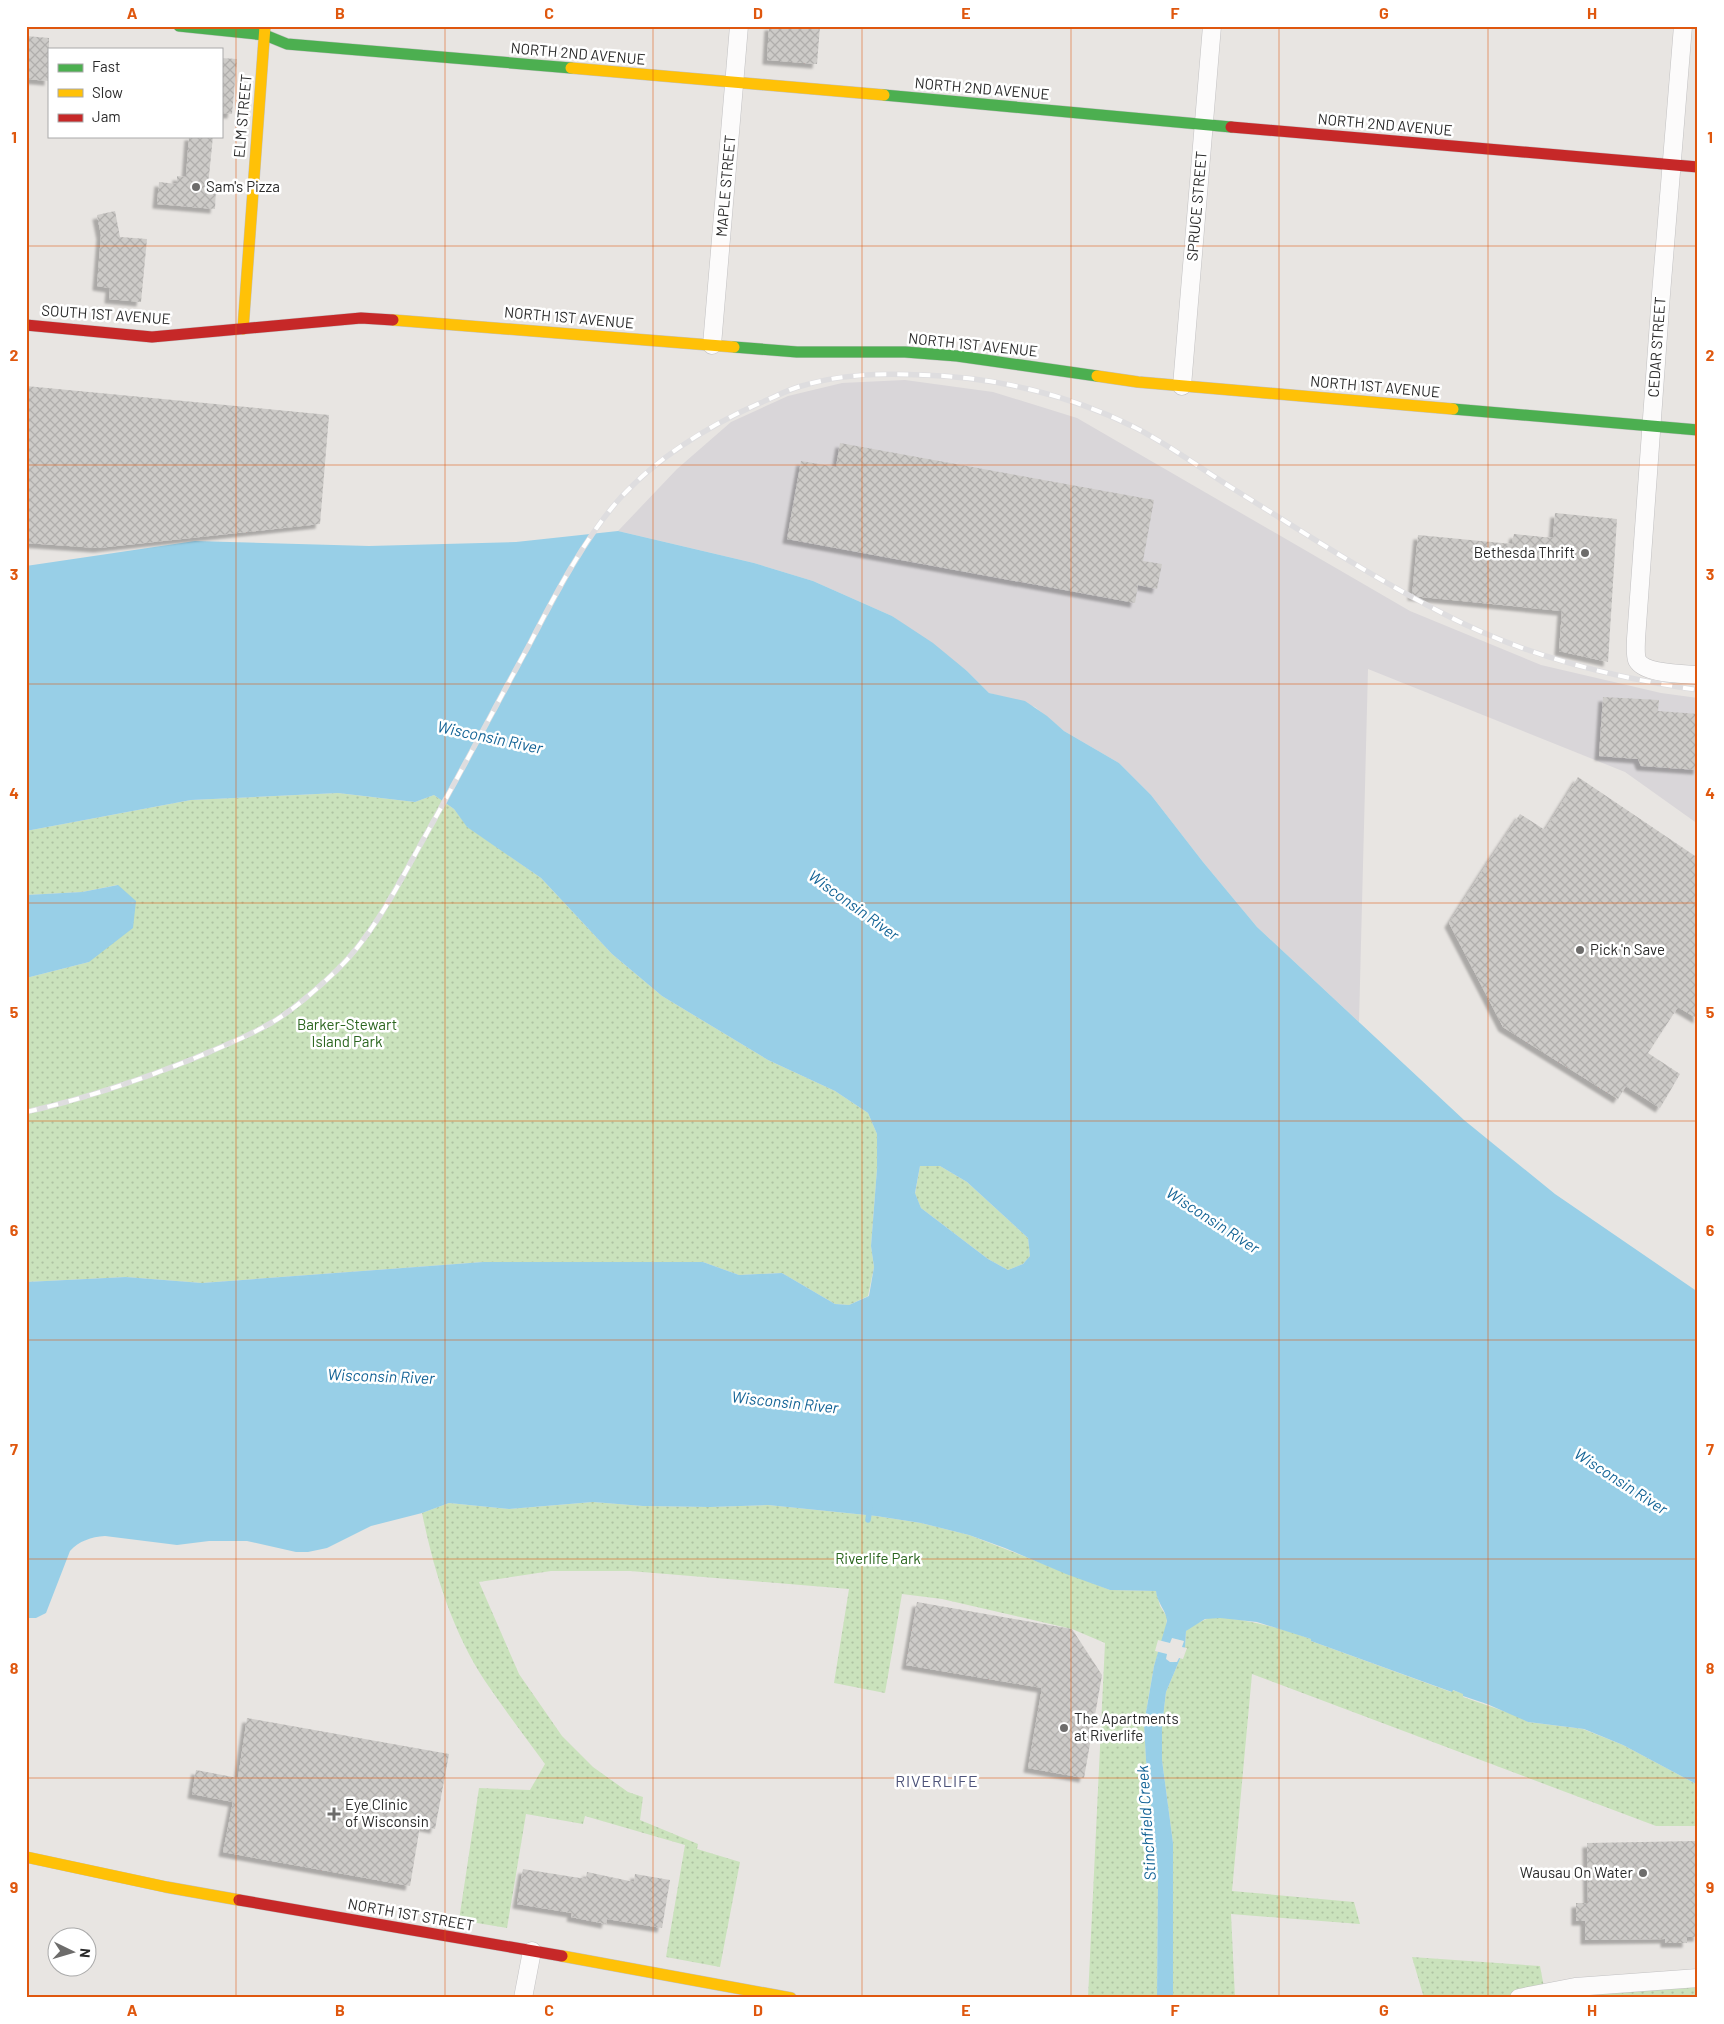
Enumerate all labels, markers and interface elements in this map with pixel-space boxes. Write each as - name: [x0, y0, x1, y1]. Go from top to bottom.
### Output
- text: A: [127, 3, 138, 22]
- text: B: [335, 3, 345, 22]
- text: C: [544, 3, 554, 22]
- text: D: [753, 3, 763, 22]
- text: E: [961, 3, 971, 22]
- text: F: [1171, 3, 1180, 22]
- text: G: [1379, 3, 1389, 22]
- text: H: [1587, 3, 1597, 22]
- street label: NORTH 2ND AVENUE: [510, 38, 646, 68]
- legend: [48, 48, 222, 138]
- text: Fast: [92, 57, 120, 75]
- street label: ELM STREET: [229, 73, 255, 159]
- street label: NORTH 2ND AVENUE: [914, 73, 1050, 103]
- text: Slow: [92, 83, 123, 101]
- text: Jam: [92, 107, 121, 125]
- street label: NORTH 2ND AVENUE: [1317, 109, 1453, 139]
- text: 1: [11, 127, 17, 146]
- text: 1: [1707, 127, 1713, 146]
- street label: MAPLE STREET: [712, 134, 738, 238]
- street label: SPRUCE STREET: [1182, 150, 1210, 262]
- place label: Sam's Pizza: [206, 177, 280, 195]
- marker: Sam's Pizza: [190, 181, 202, 193]
- street label: CEDAR STREET: [1643, 296, 1669, 398]
- street label: SOUTH 1ST AVENUE: [41, 301, 171, 327]
- street label: NORTH 1ST AVENUE: [503, 302, 635, 332]
- street label: NORTH 1ST AVENUE: [907, 328, 1039, 360]
- text: 2: [10, 345, 19, 364]
- text: 2: [1706, 345, 1715, 364]
- street label: NORTH 1ST AVENUE: [1309, 371, 1441, 401]
- place label: Bethesda Thrift: [1474, 543, 1575, 561]
- marker: Bethesda Thrift: [1579, 547, 1591, 559]
- text: 3: [10, 564, 18, 583]
- text: 3: [1706, 564, 1714, 583]
- water label: Wisconsin River: [436, 716, 546, 757]
- text: 4: [9, 783, 19, 802]
- text: 4: [1705, 783, 1715, 802]
- water label: Wisconsin River: [805, 865, 904, 945]
- place label: Pick 'n Save: [1590, 940, 1665, 958]
- marker: Pick 'n Save: [1574, 944, 1586, 956]
- text: 5: [10, 1002, 19, 1021]
- text: 5: [1706, 1002, 1715, 1021]
- park label: Barker-Stewart Island Park: [297, 1015, 397, 1050]
- water label: Wisconsin River: [1163, 1182, 1265, 1258]
- text: 6: [10, 1220, 19, 1239]
- text: 6: [1706, 1220, 1715, 1239]
- water label: Wisconsin River: [327, 1364, 436, 1387]
- water label: Wisconsin River: [731, 1386, 841, 1417]
- text: 7: [10, 1439, 18, 1458]
- text: 7: [1706, 1439, 1714, 1458]
- water label: Wisconsin River: [1571, 1443, 1673, 1519]
- park label: Riverlife Park: [835, 1549, 921, 1567]
- text: 8: [10, 1658, 19, 1677]
- text: 8: [1706, 1658, 1715, 1677]
- place label: The Apartments at Riverlife: [1074, 1709, 1179, 1744]
- marker: The Apartments at Riverlife: [1058, 1722, 1070, 1734]
- water label: Stinchfield Creek: [1132, 1765, 1159, 1881]
- district label: RIVERLIFE: [895, 1771, 979, 1790]
- place label: Eye Clinic of Wisconsin: [345, 1795, 429, 1830]
- marker: Eye Clinic of Wisconsin: [327, 1807, 341, 1821]
- place label: Wausau On Water: [1520, 1863, 1634, 1881]
- marker: Wausau On Water: [1637, 1867, 1649, 1879]
- text: 9: [10, 1877, 18, 1896]
- text: 9: [1706, 1877, 1714, 1896]
- street label: NORTH 1ST STREET: [347, 1894, 476, 1934]
- north arrow: [48, 1926, 98, 1976]
- text: N: [77, 1948, 94, 1959]
- text: A: [127, 2000, 138, 2019]
- text: B: [335, 2000, 345, 2019]
- text: C: [544, 2000, 554, 2019]
- text: D: [753, 2000, 763, 2019]
- text: E: [961, 2000, 971, 2019]
- text: F: [1171, 2000, 1180, 2019]
- text: G: [1379, 2000, 1389, 2019]
- text: H: [1587, 2000, 1597, 2019]

